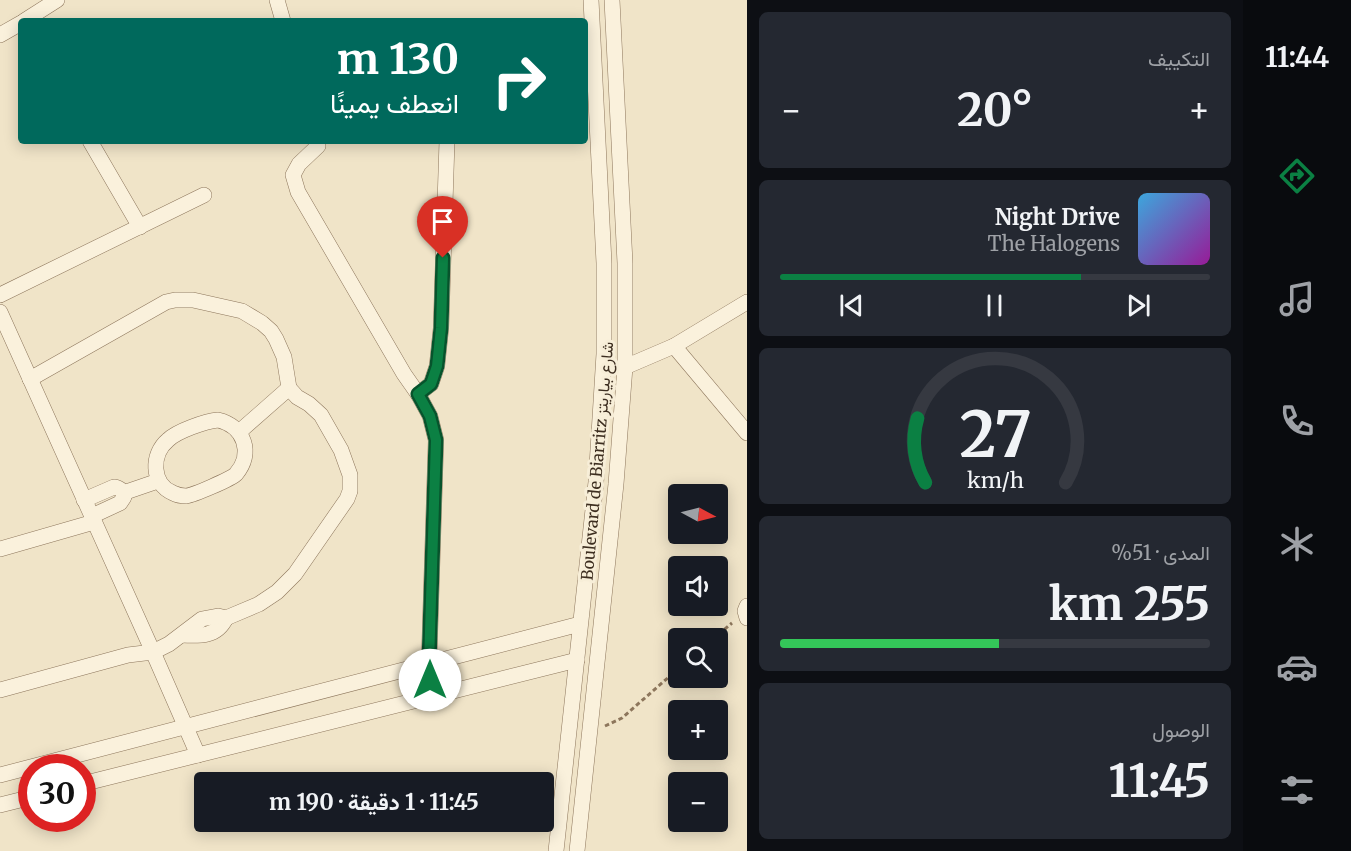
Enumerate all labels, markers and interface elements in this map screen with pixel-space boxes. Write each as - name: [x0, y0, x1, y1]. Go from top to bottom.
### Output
- text: 130 m: [337, 33, 459, 85]
- text: 11:44: [1265, 40, 1329, 74]
- icon: right: [480, 42, 558, 120]
- text: التكييف: [1148, 46, 1210, 71]
- text: 20°: [957, 82, 1033, 138]
- text: انعطف يمينًا: [330, 86, 459, 120]
- text: −: [780, 90, 802, 131]
- text: +: [1188, 90, 1210, 131]
- icon: directions: [1276, 155, 1318, 197]
- pin: [417, 196, 468, 258]
- text: Night Drive: [995, 203, 1120, 231]
- icon: arrive: [426, 205, 459, 238]
- text: The Halogens: [988, 231, 1120, 256]
- icon: music: [1276, 278, 1318, 320]
- icon: previous: [835, 289, 868, 322]
- icon: pause: [978, 289, 1011, 322]
- icon: next: [1122, 289, 1155, 322]
- street label: Boulevard de Biarritz شارع بياريتز: [577, 341, 619, 581]
- text: 27: [959, 396, 1031, 474]
- icon: phone: [1276, 400, 1318, 442]
- text: km/h: [967, 467, 1023, 494]
- north arrow: [668, 484, 728, 544]
- map controls: [668, 484, 728, 832]
- icon: climate: [1276, 523, 1318, 565]
- text: المدى · 51%: [1111, 540, 1210, 565]
- button: sound: [668, 556, 728, 616]
- text: 255 km: [1049, 576, 1210, 632]
- button: search: [668, 628, 728, 688]
- icon: car: [1276, 646, 1318, 688]
- position arrow: [398, 648, 462, 712]
- button: +: [668, 700, 728, 760]
- text: الوصول: [1152, 717, 1210, 742]
- text: 11:45: [1109, 753, 1210, 809]
- speed limit sign: 30: [18, 754, 96, 832]
- icon: filters: [1276, 769, 1318, 811]
- button: −: [668, 772, 728, 832]
- text: 11:45 · 1 دقيقة · 190 m: [269, 788, 479, 816]

